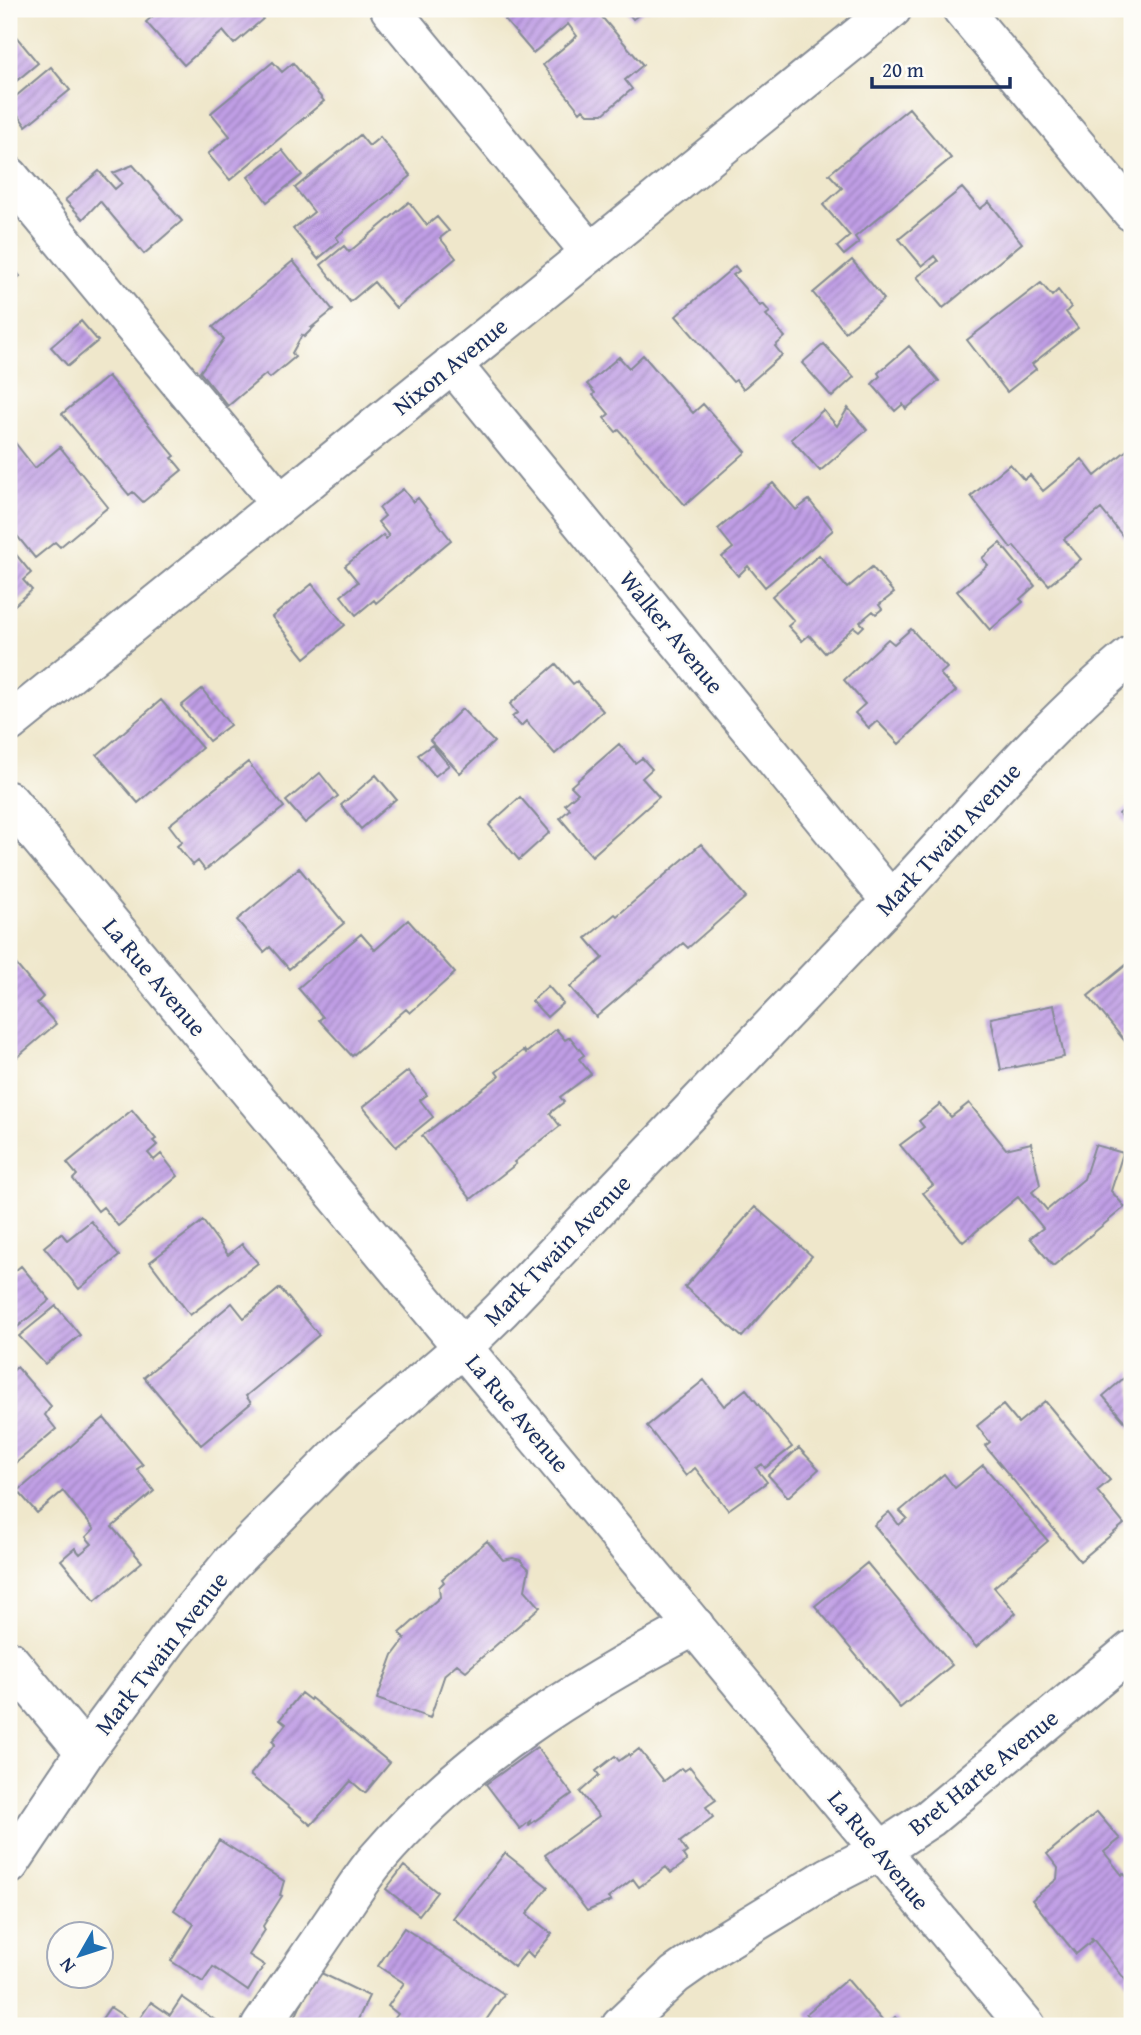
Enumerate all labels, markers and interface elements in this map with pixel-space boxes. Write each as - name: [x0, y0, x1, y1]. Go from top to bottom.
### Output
- scale bar: [872, 46, 1010, 90]
- text: 20 m: [882, 54, 924, 85]
- street label: Nixon Avenue: [385, 309, 515, 423]
- street label: Walker Avenue: [611, 563, 733, 701]
- street label: Mark Twain Avenue: [867, 754, 1029, 924]
- street label: La Rue Avenue: [95, 910, 215, 1044]
- street label: Mark Twain Avenue: [475, 1166, 639, 1334]
- street label: La Rue Avenue: [458, 1346, 578, 1480]
- street label: Mark Twain Avenue: [86, 1564, 236, 1742]
- street label: Bret Harte Avenue: [900, 1700, 1066, 1844]
- street label: La Rue Avenue: [820, 1782, 938, 1918]
- north arrow: [46, 1920, 116, 1990]
- text: N: [52, 1952, 82, 1979]

